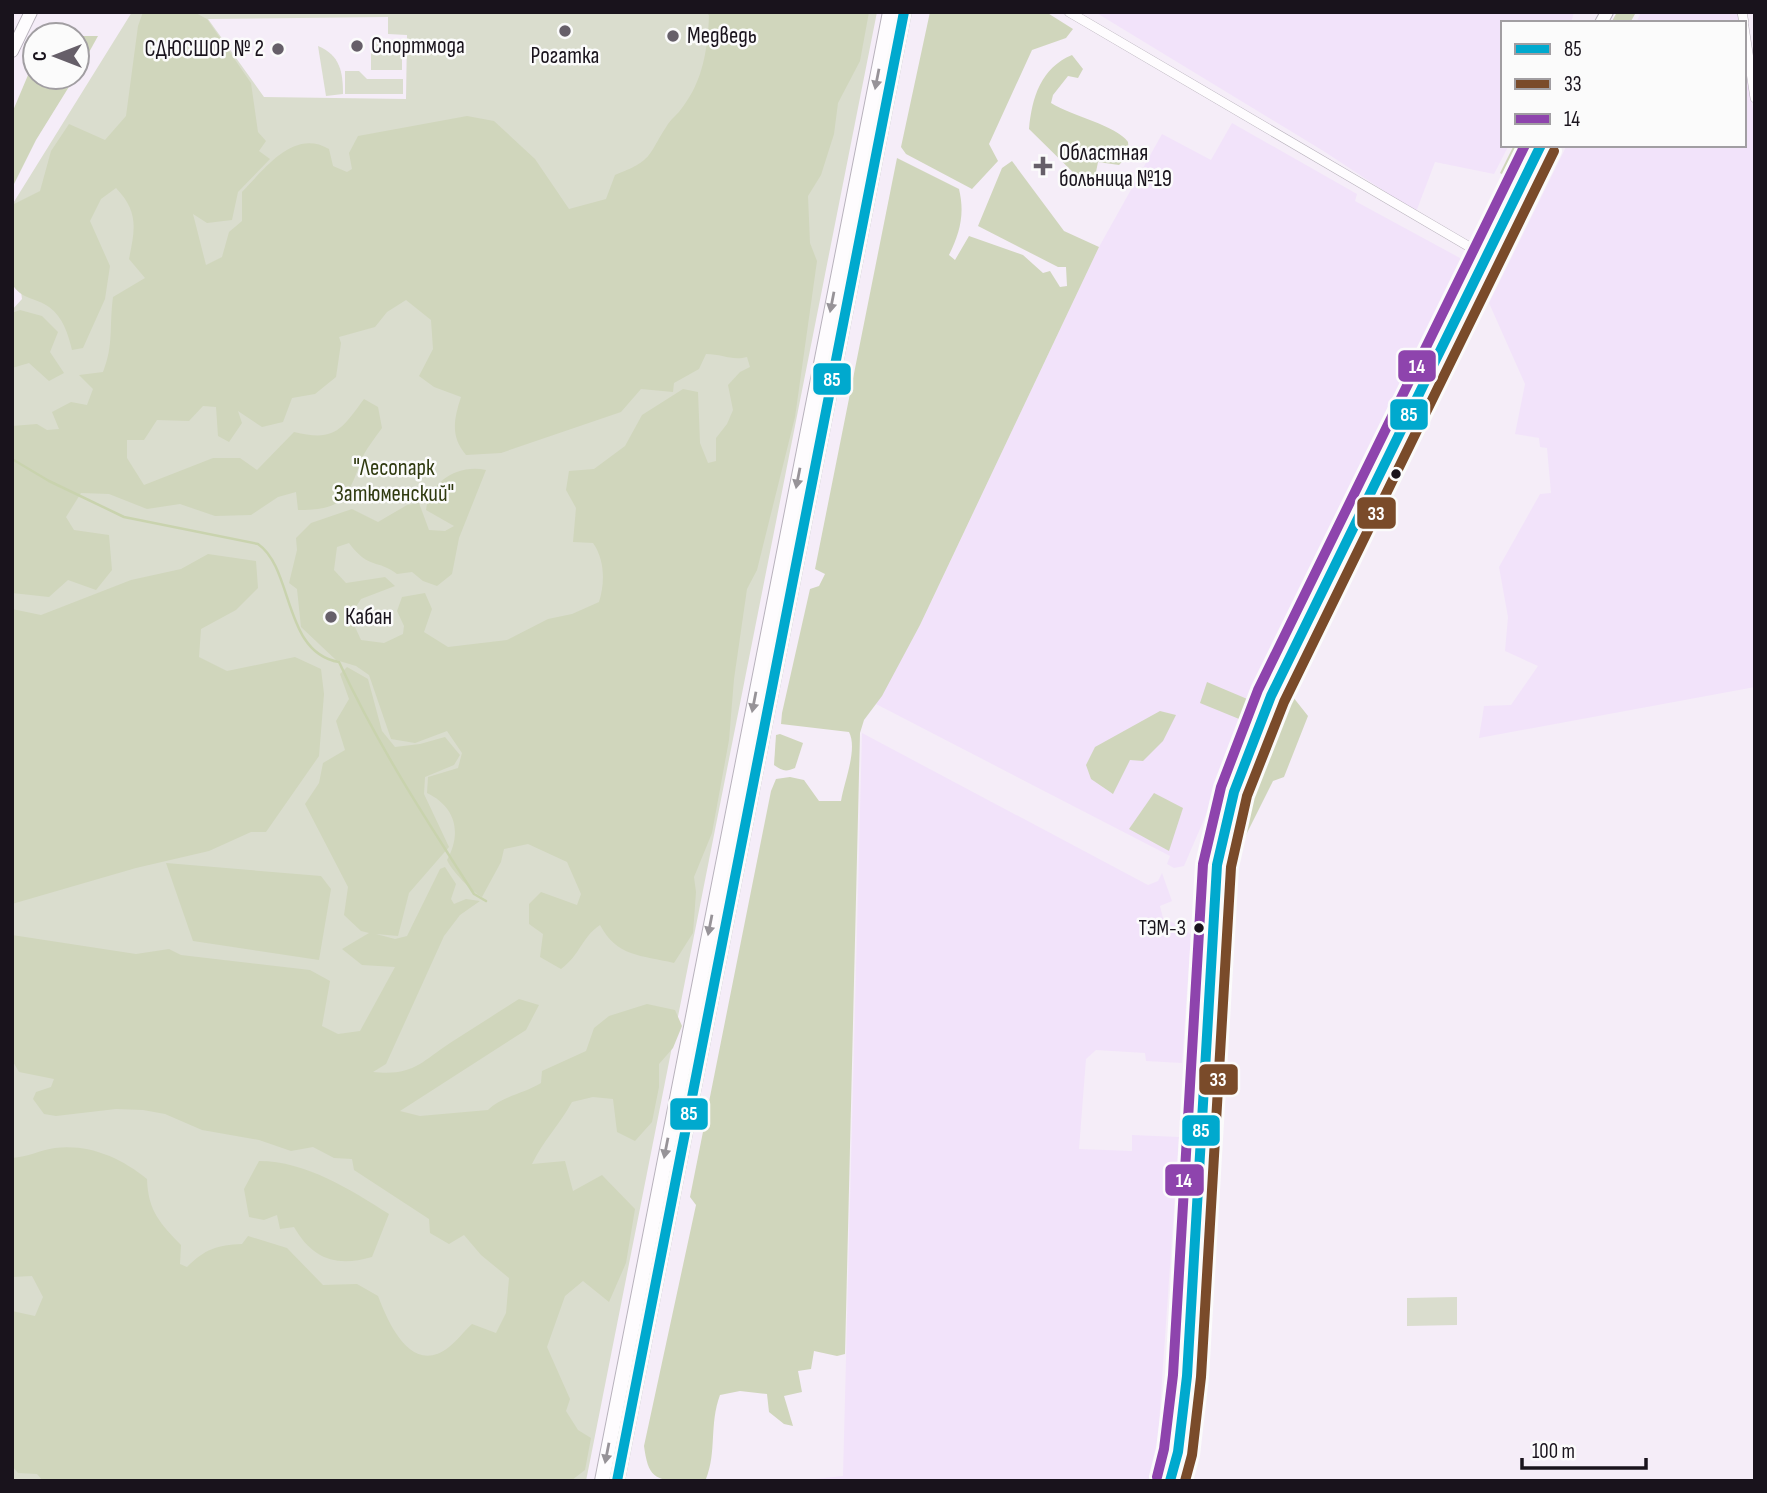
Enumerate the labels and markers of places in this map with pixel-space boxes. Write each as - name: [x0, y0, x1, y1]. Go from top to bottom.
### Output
- place label: Медведь: [687, 22, 757, 50]
- marker: Рогатка: [557, 23, 573, 39]
- marker: Медведь: [665, 28, 681, 44]
- place label: Спортмода: [371, 32, 465, 60]
- place label: СДЮСШОР № 2: [145, 35, 264, 63]
- marker: Спортмода: [349, 38, 365, 54]
- marker: СДЮСШОР № 2: [270, 41, 286, 57]
- place label: Рогатка: [531, 42, 599, 70]
- place label: Областная больница №19: [1059, 139, 1172, 193]
- marker: Областная больница №19: [1033, 156, 1053, 176]
- unlabelled marker: [1389, 467, 1403, 481]
- place label: Кабан: [345, 603, 392, 631]
- marker: Кабан: [323, 609, 339, 625]
- place label: ТЭМ-З: [1138, 916, 1186, 941]
- marker: ТЭМ-З: [1192, 921, 1206, 935]

